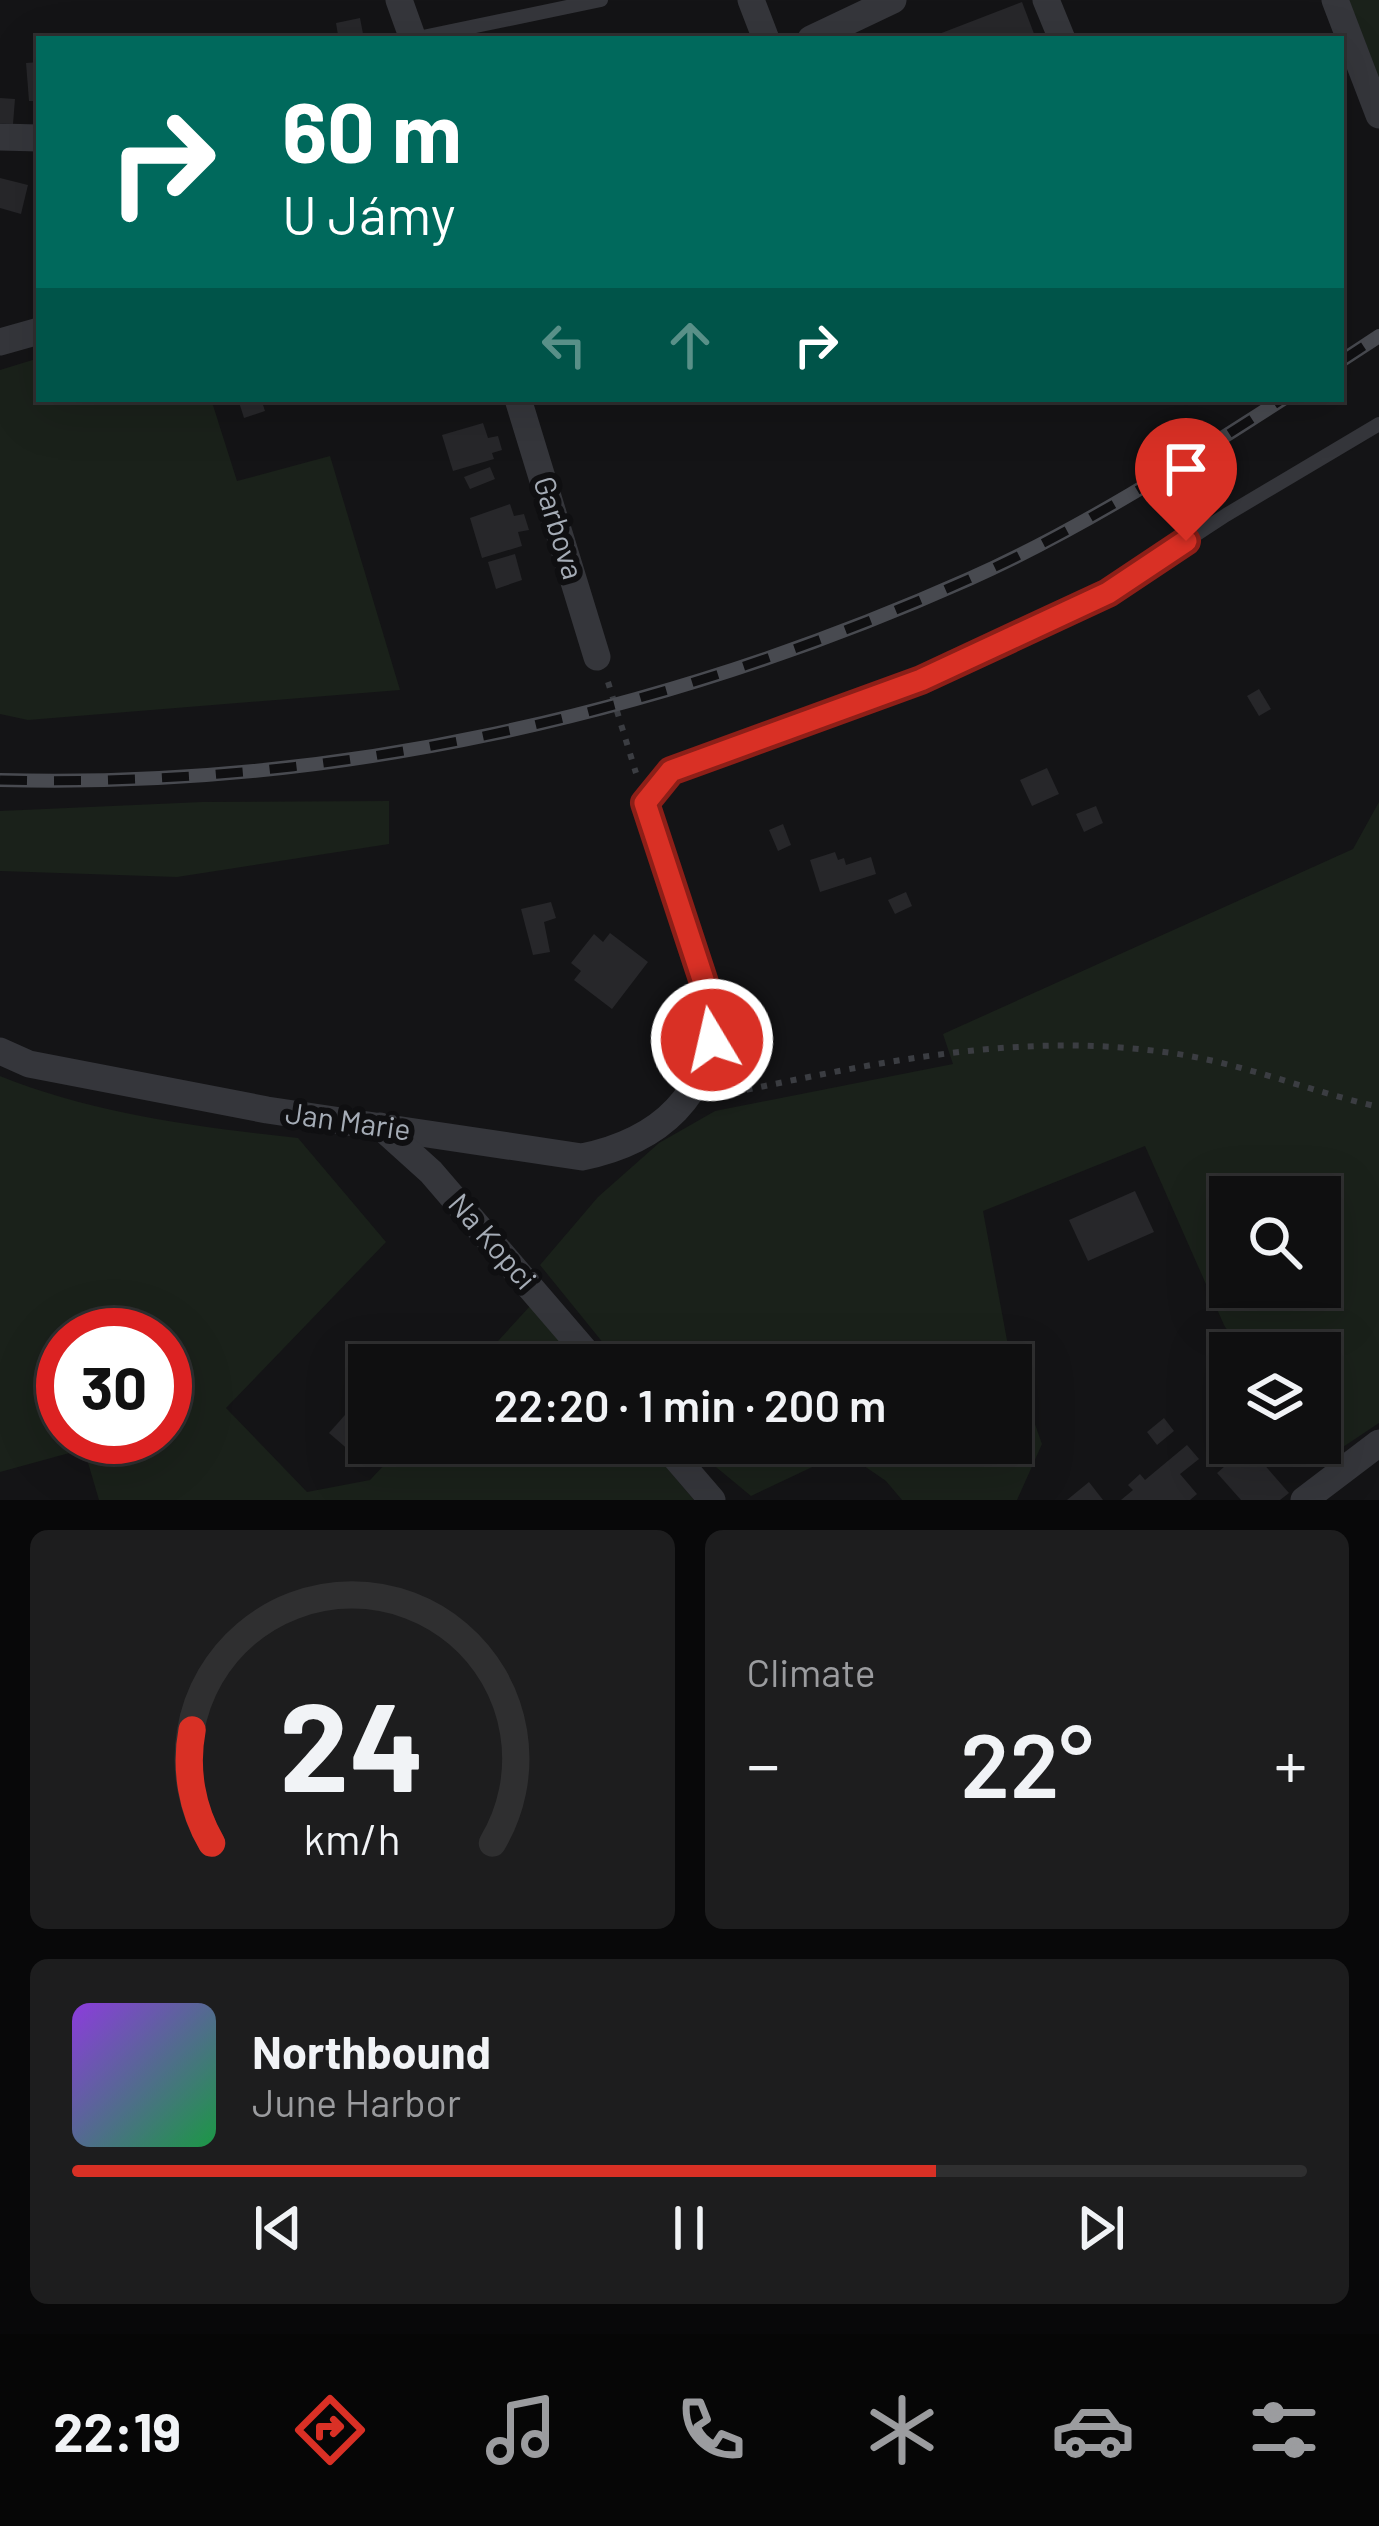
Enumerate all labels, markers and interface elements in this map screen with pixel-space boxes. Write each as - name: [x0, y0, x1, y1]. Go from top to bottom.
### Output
- text: 60 m: [282, 79, 462, 180]
- icon: right: [84, 84, 240, 240]
- text: U Jámy: [282, 181, 456, 246]
- icon: left: [531, 312, 597, 378]
- icon: ahead: [657, 312, 723, 378]
- icon: right: [783, 312, 849, 378]
- pin: [1135, 418, 1237, 541]
- icon: arrive: [1153, 436, 1219, 502]
- street label: Garbova: [527, 472, 593, 583]
- position arrow: [649, 977, 775, 1103]
- street label: Jan Marie: [283, 1093, 413, 1147]
- map controls: [1209, 1176, 1341, 1464]
- button: search: [1209, 1176, 1341, 1308]
- street label: Na Kopci: [442, 1185, 545, 1296]
- speed limit sign: 30: [36, 1308, 192, 1464]
- button: layers: [1209, 1332, 1341, 1464]
- text: 22:20 · 1 min · 200 m: [494, 1377, 886, 1431]
- text: Climate: [747, 1648, 876, 1695]
- text: 24: [280, 1667, 425, 1817]
- text: 22°: [960, 1708, 1093, 1816]
- text: −: [747, 1723, 780, 1802]
- text: +: [1274, 1723, 1307, 1802]
- text: km/h: [304, 1811, 401, 1863]
- text: Northbound: [252, 2024, 491, 2078]
- text: June Harbor: [252, 2078, 461, 2125]
- icon: previous: [245, 2195, 311, 2261]
- icon: pause: [656, 2195, 722, 2261]
- icon: next: [1068, 2195, 1134, 2261]
- icon: directions: [288, 2388, 372, 2472]
- icon: music: [479, 2388, 563, 2472]
- icon: phone: [669, 2388, 753, 2472]
- icon: climate: [860, 2388, 944, 2472]
- icon: car: [1051, 2388, 1135, 2472]
- icon: filters: [1242, 2388, 1326, 2472]
- text: 22:19: [53, 2398, 181, 2463]

